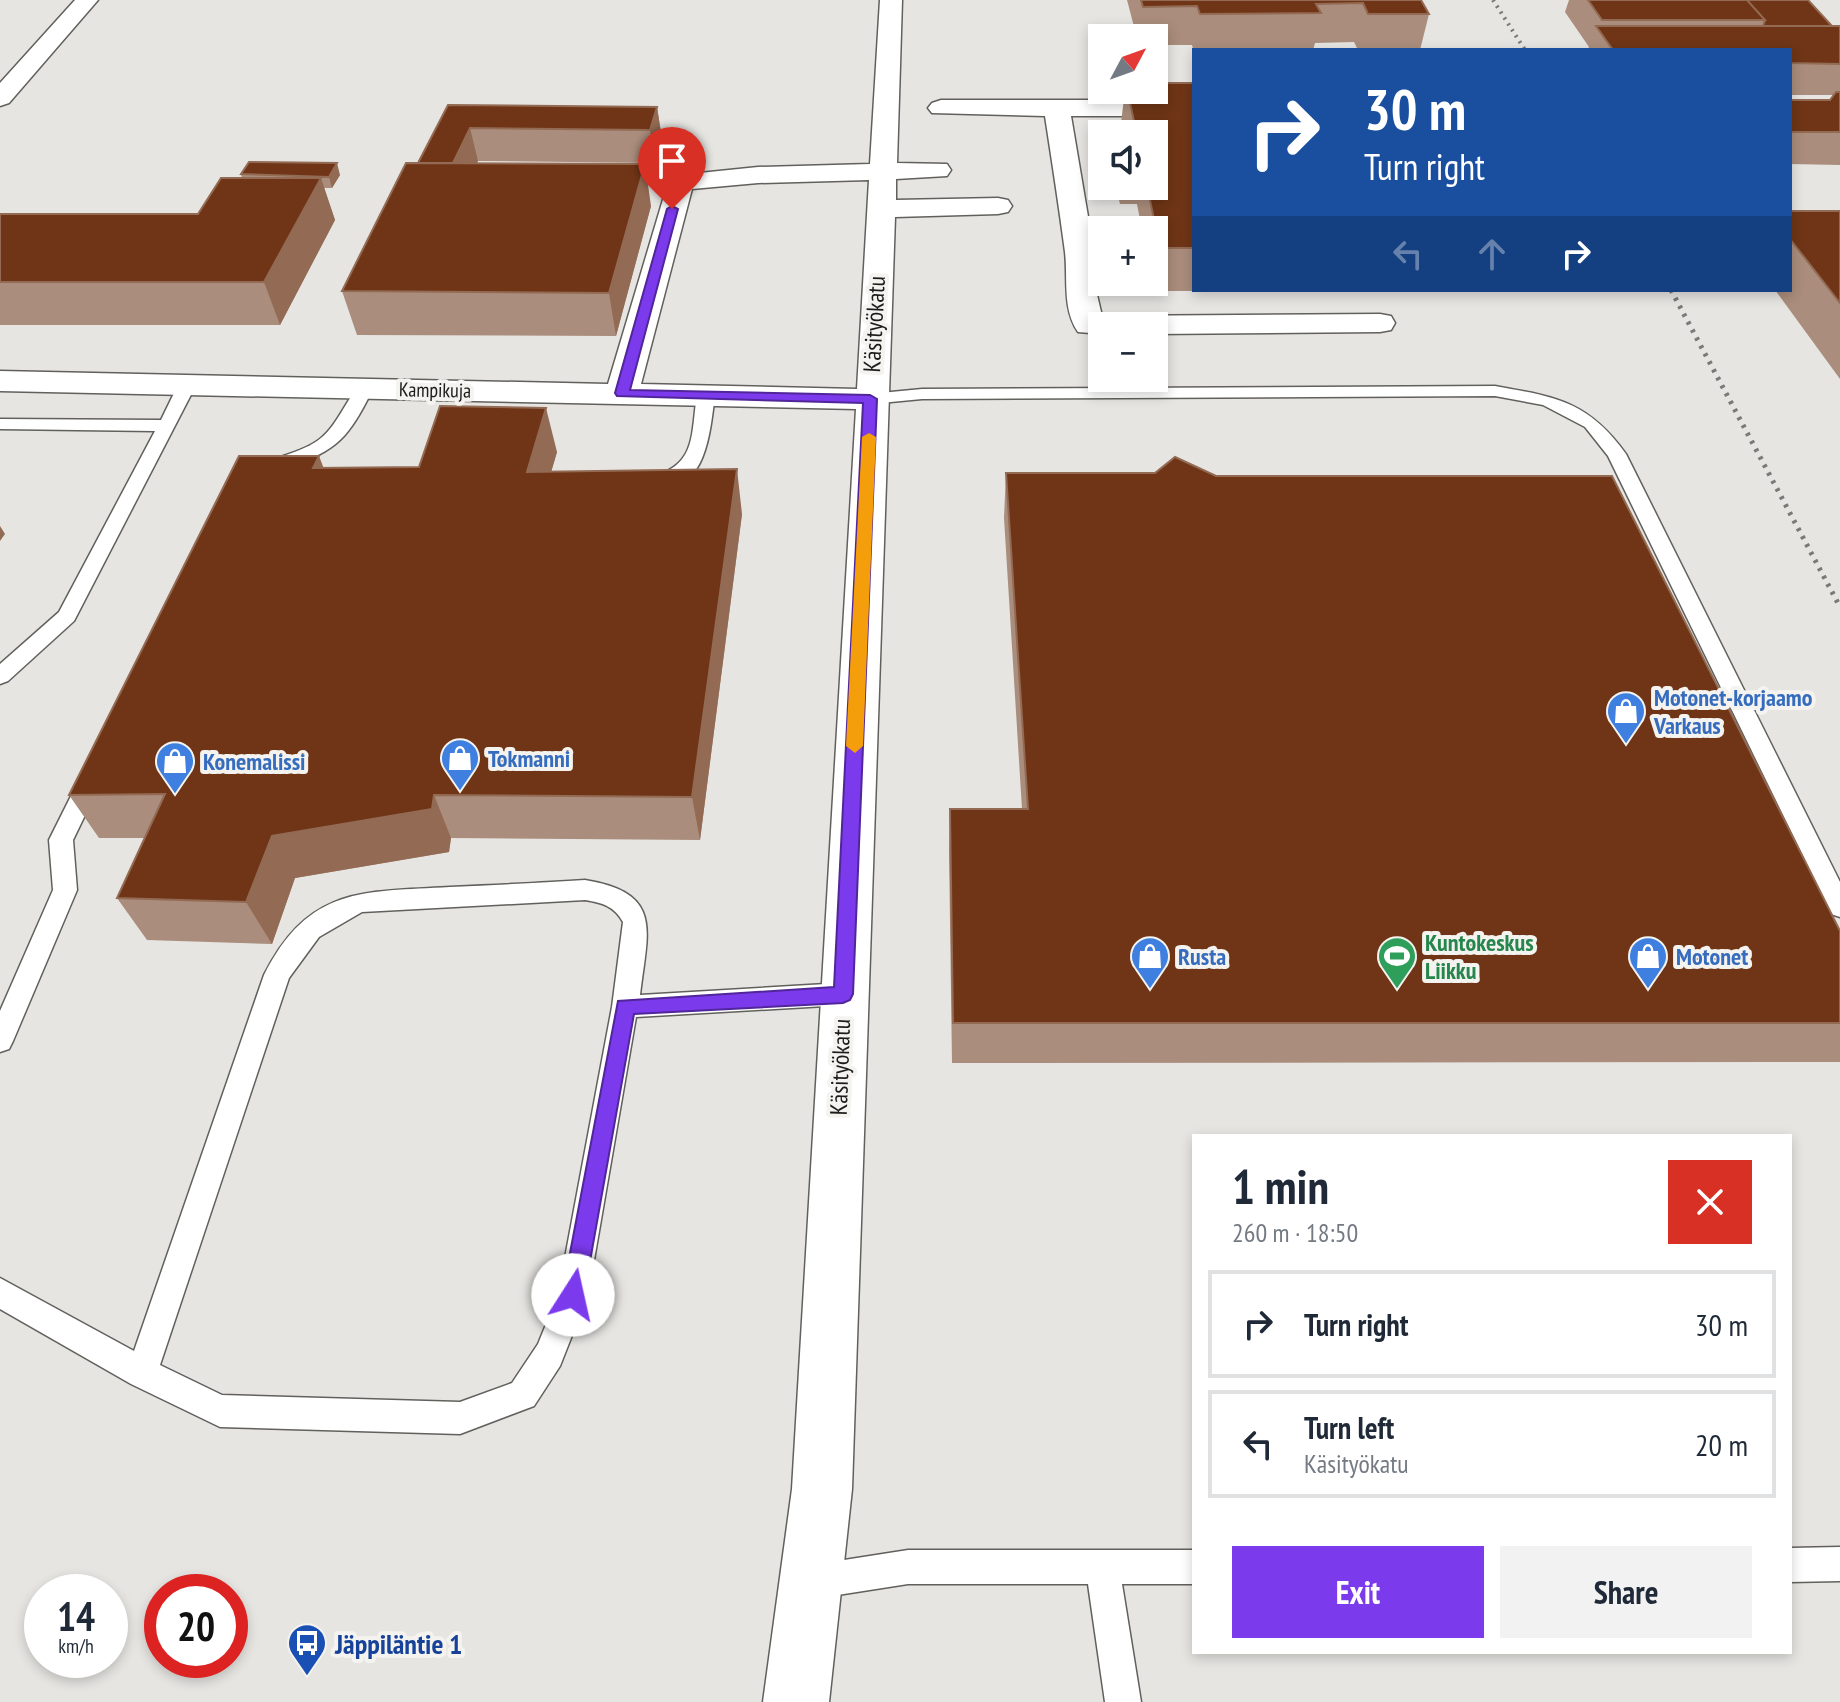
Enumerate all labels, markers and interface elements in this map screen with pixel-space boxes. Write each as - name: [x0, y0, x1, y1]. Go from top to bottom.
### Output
- north arrow: [1088, 24, 1168, 104]
- map controls: [1088, 24, 1168, 392]
- text: 30 m: [1364, 73, 1466, 145]
- icon: right: [1232, 80, 1336, 184]
- button: sound: [1088, 120, 1168, 200]
- pin: [638, 127, 706, 209]
- icon: arrive: [650, 139, 694, 183]
- text: Turn right: [1364, 143, 1485, 190]
- button: +: [1088, 216, 1168, 296]
- icon: left: [1386, 232, 1430, 276]
- icon: ahead: [1470, 232, 1514, 276]
- icon: right: [1554, 232, 1598, 276]
- street label: Käsityökatu: [856, 275, 892, 373]
- button: −: [1088, 312, 1168, 392]
- street label: Kampikuja: [399, 376, 471, 404]
- place label: Motonet-korjaamo Varkaus: [1653, 682, 1813, 741]
- shop icon: Motonet-korjaamo Varkaus: [1605, 690, 1647, 745]
- shop icon: Tokmanni: [439, 737, 481, 792]
- shop icon: Konemalissi: [154, 740, 196, 795]
- place label: Tokmanni: [488, 743, 570, 774]
- place label: Konemalissi: [203, 746, 305, 777]
- place label: Kuntokeskus Liikku: [1425, 927, 1534, 986]
- shop icon: Rusta: [1129, 935, 1171, 990]
- sports icon: Kuntokeskus Liikku: [1376, 935, 1418, 990]
- shop icon: Motonet: [1627, 935, 1669, 990]
- place label: Rusta: [1178, 941, 1226, 972]
- place label: Motonet: [1676, 941, 1748, 972]
- street label: Käsityökatu: [823, 1018, 857, 1116]
- text: 1 min: [1232, 1155, 1329, 1217]
- button: close: [1668, 1160, 1752, 1244]
- text: 260 m · 18:50: [1232, 1216, 1358, 1249]
- position arrow: [531, 1253, 615, 1337]
- icon: right: [1236, 1302, 1280, 1346]
- text: Turn right: [1304, 1305, 1408, 1344]
- text: 30 m: [1695, 1305, 1748, 1344]
- text: Turn left: [1304, 1408, 1394, 1447]
- icon: left: [1236, 1422, 1280, 1466]
- text: 20 m: [1695, 1425, 1748, 1464]
- text: Käsityökatu: [1304, 1447, 1409, 1480]
- button: Exit: [1232, 1546, 1484, 1638]
- button: Share: [1500, 1546, 1752, 1638]
- speed limit sign: 20: [144, 1574, 248, 1678]
- text: 14: [57, 1590, 95, 1642]
- bus stop icon: Jäppiläntie 1: [286, 1622, 328, 1677]
- place label: Jäppiläntie 1: [334, 1625, 463, 1662]
- text: km/h: [58, 1633, 94, 1659]

